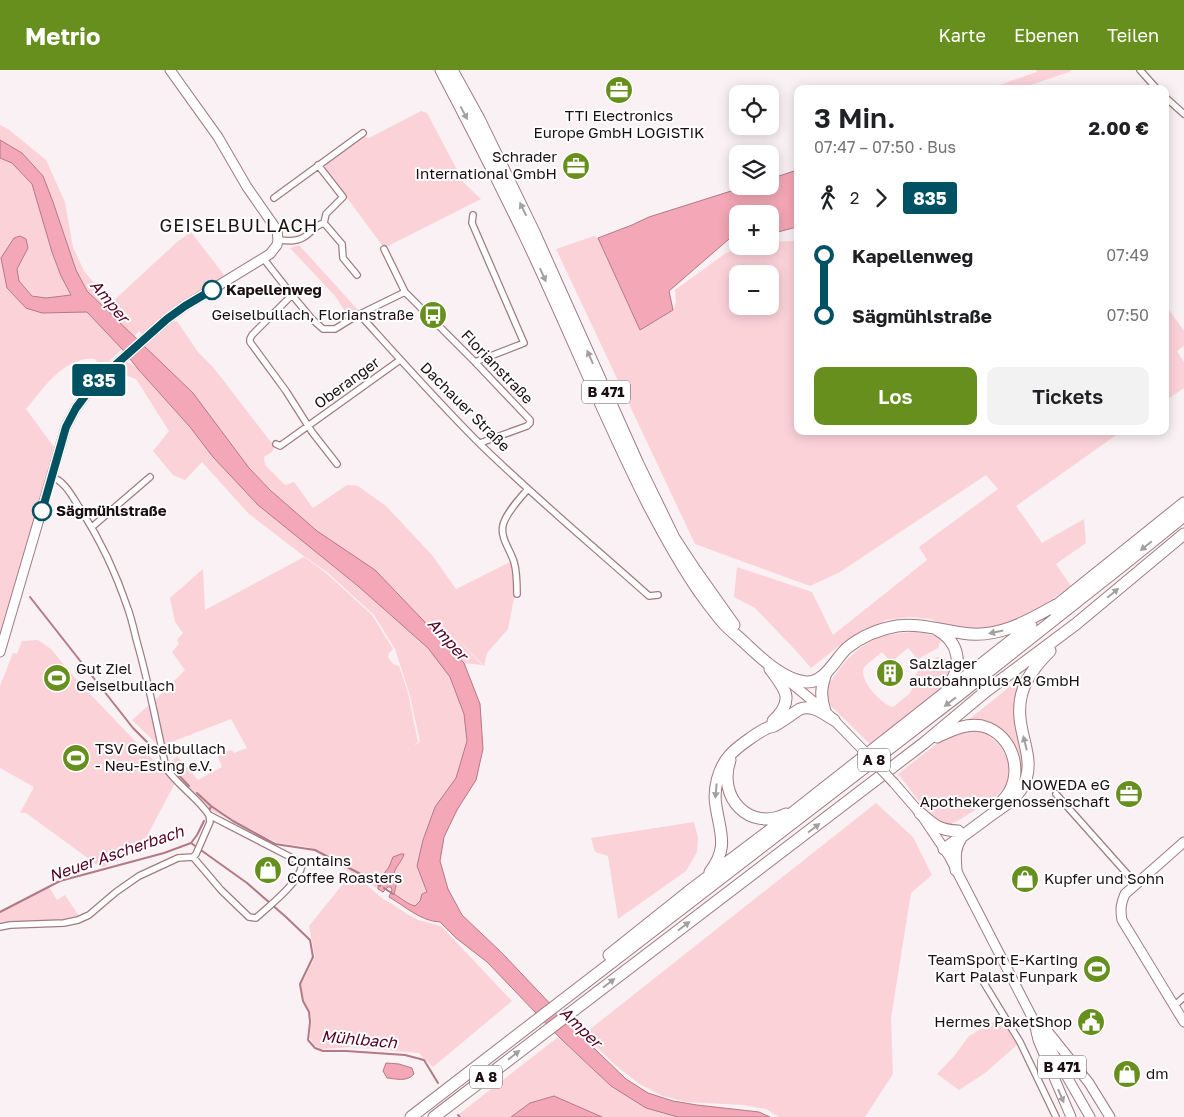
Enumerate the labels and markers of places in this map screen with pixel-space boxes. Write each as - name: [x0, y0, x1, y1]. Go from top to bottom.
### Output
- office icon: TTI Electronics Europe GmbH LOGISTIK: [604, 75, 634, 105]
- place label: TTI Electronics Europe GmbH LOGISTIK: [534, 106, 704, 141]
- place label: Schrader International GmbH: [415, 147, 557, 182]
- office icon: Schrader International GmbH: [561, 151, 591, 181]
- marker: Kapellenweg: [202, 280, 222, 300]
- place label: Kapellenweg: [226, 280, 322, 298]
- bus stop icon: Geiselbullach, Florianstraße: [418, 300, 448, 330]
- place label: Geiselbullach, Florianstraße: [212, 305, 414, 323]
- marker: Sägmühlstraße: [32, 501, 52, 521]
- place label: Sägmühlstraße: [56, 501, 167, 519]
- place label: Salzlager autobahnplus A8 GmbH: [909, 654, 1080, 689]
- building icon: Salzlager autobahnplus A8 GmbH: [875, 658, 905, 688]
- place label: Gut Ziel Geiselbullach: [76, 659, 175, 694]
- sports icon: Gut Ziel Geiselbullach: [42, 663, 72, 693]
- place label: TSV Geiselbullach - Neu-Esting e.V.: [95, 739, 226, 774]
- sports icon: TSV Geiselbullach - Neu-Esting e.V.: [61, 743, 91, 773]
- place label: NOWEDA eG Apothekergenossenschaft: [920, 775, 1110, 810]
- office icon: NOWEDA eG Apothekergenossenschaft: [1114, 779, 1144, 809]
- place label: Contains Coffee Roasters: [287, 851, 402, 886]
- shop icon: Contains Coffee Roasters: [253, 855, 283, 885]
- shop icon: Kupfer und Sohn: [1010, 864, 1040, 894]
- place label: Kupfer und Sohn: [1044, 869, 1164, 887]
- place label: TeamSport E-Karting Kart Palast Funpark: [928, 950, 1079, 985]
- sports icon: TeamSport E-Karting Kart Palast Funpark: [1082, 954, 1112, 984]
- public building icon: Hermes PaketShop: [1076, 1007, 1106, 1037]
- place label: Hermes PaketShop: [934, 1012, 1072, 1030]
- shop icon: dm: [1112, 1059, 1142, 1089]
- place label: dm: [1146, 1064, 1169, 1082]

